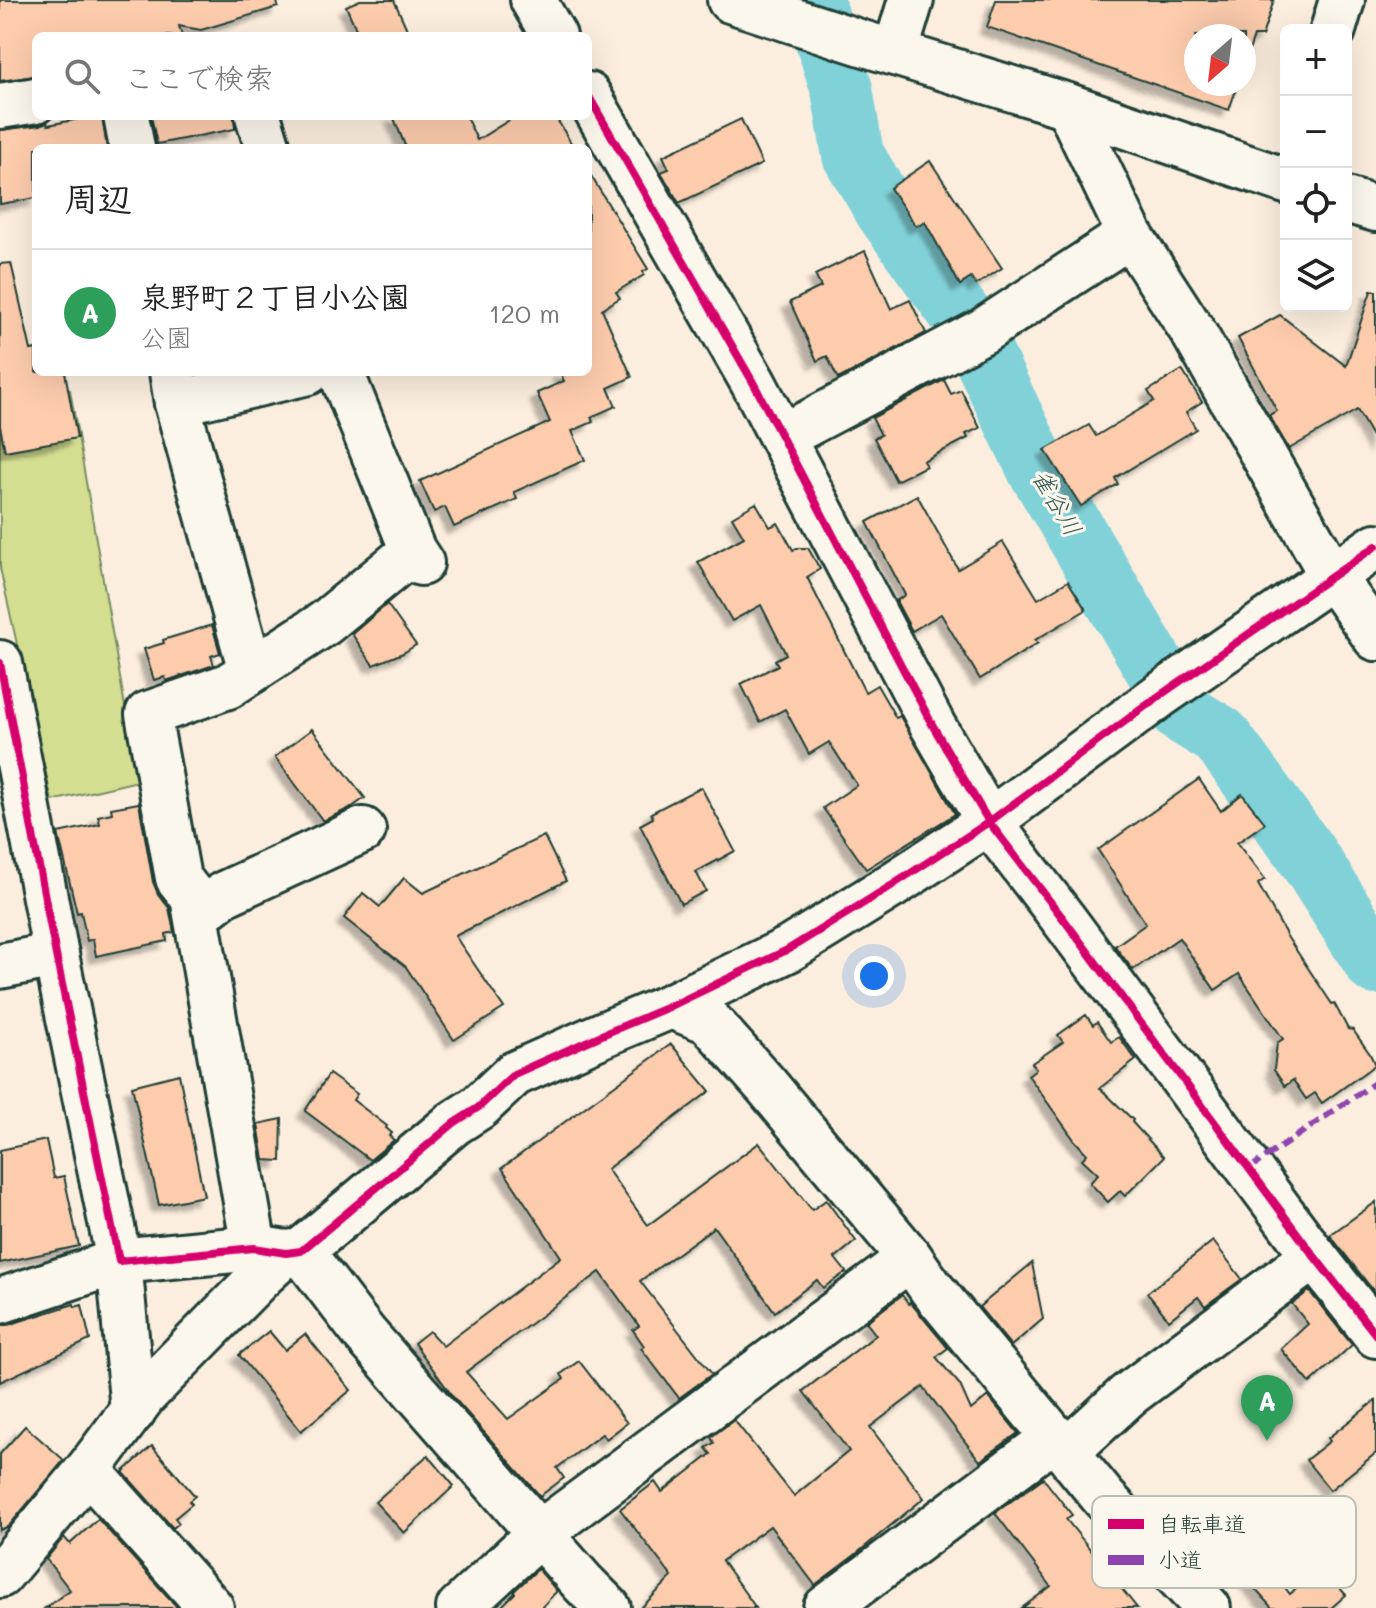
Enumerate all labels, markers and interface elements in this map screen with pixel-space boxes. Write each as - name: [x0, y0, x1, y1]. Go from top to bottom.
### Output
- north arrow: [1184, 24, 1256, 96]
- map controls: [1280, 24, 1352, 312]
- button: +: [1280, 24, 1352, 96]
- search box: [32, 32, 592, 120]
- icon: search: [60, 54, 104, 98]
- text: ここで検索: [124, 57, 274, 97]
- button: −: [1280, 96, 1352, 168]
- button: locate: [1280, 168, 1352, 240]
- text: 周辺: [64, 175, 132, 220]
- button: layers: [1280, 240, 1352, 312]
- text: 泉野町２丁目小公園: [140, 276, 410, 316]
- text: A: [81, 296, 99, 330]
- text: 120 m: [489, 296, 560, 330]
- text: 公園: [140, 320, 192, 354]
- water label: 雀谷川: [1027, 463, 1089, 541]
- your location: [854, 956, 894, 996]
- pin: A: [1241, 1375, 1293, 1441]
- legend: [1092, 1496, 1356, 1588]
- text: 自転車道: [1158, 1509, 1246, 1538]
- text: 小道: [1158, 1545, 1202, 1574]

